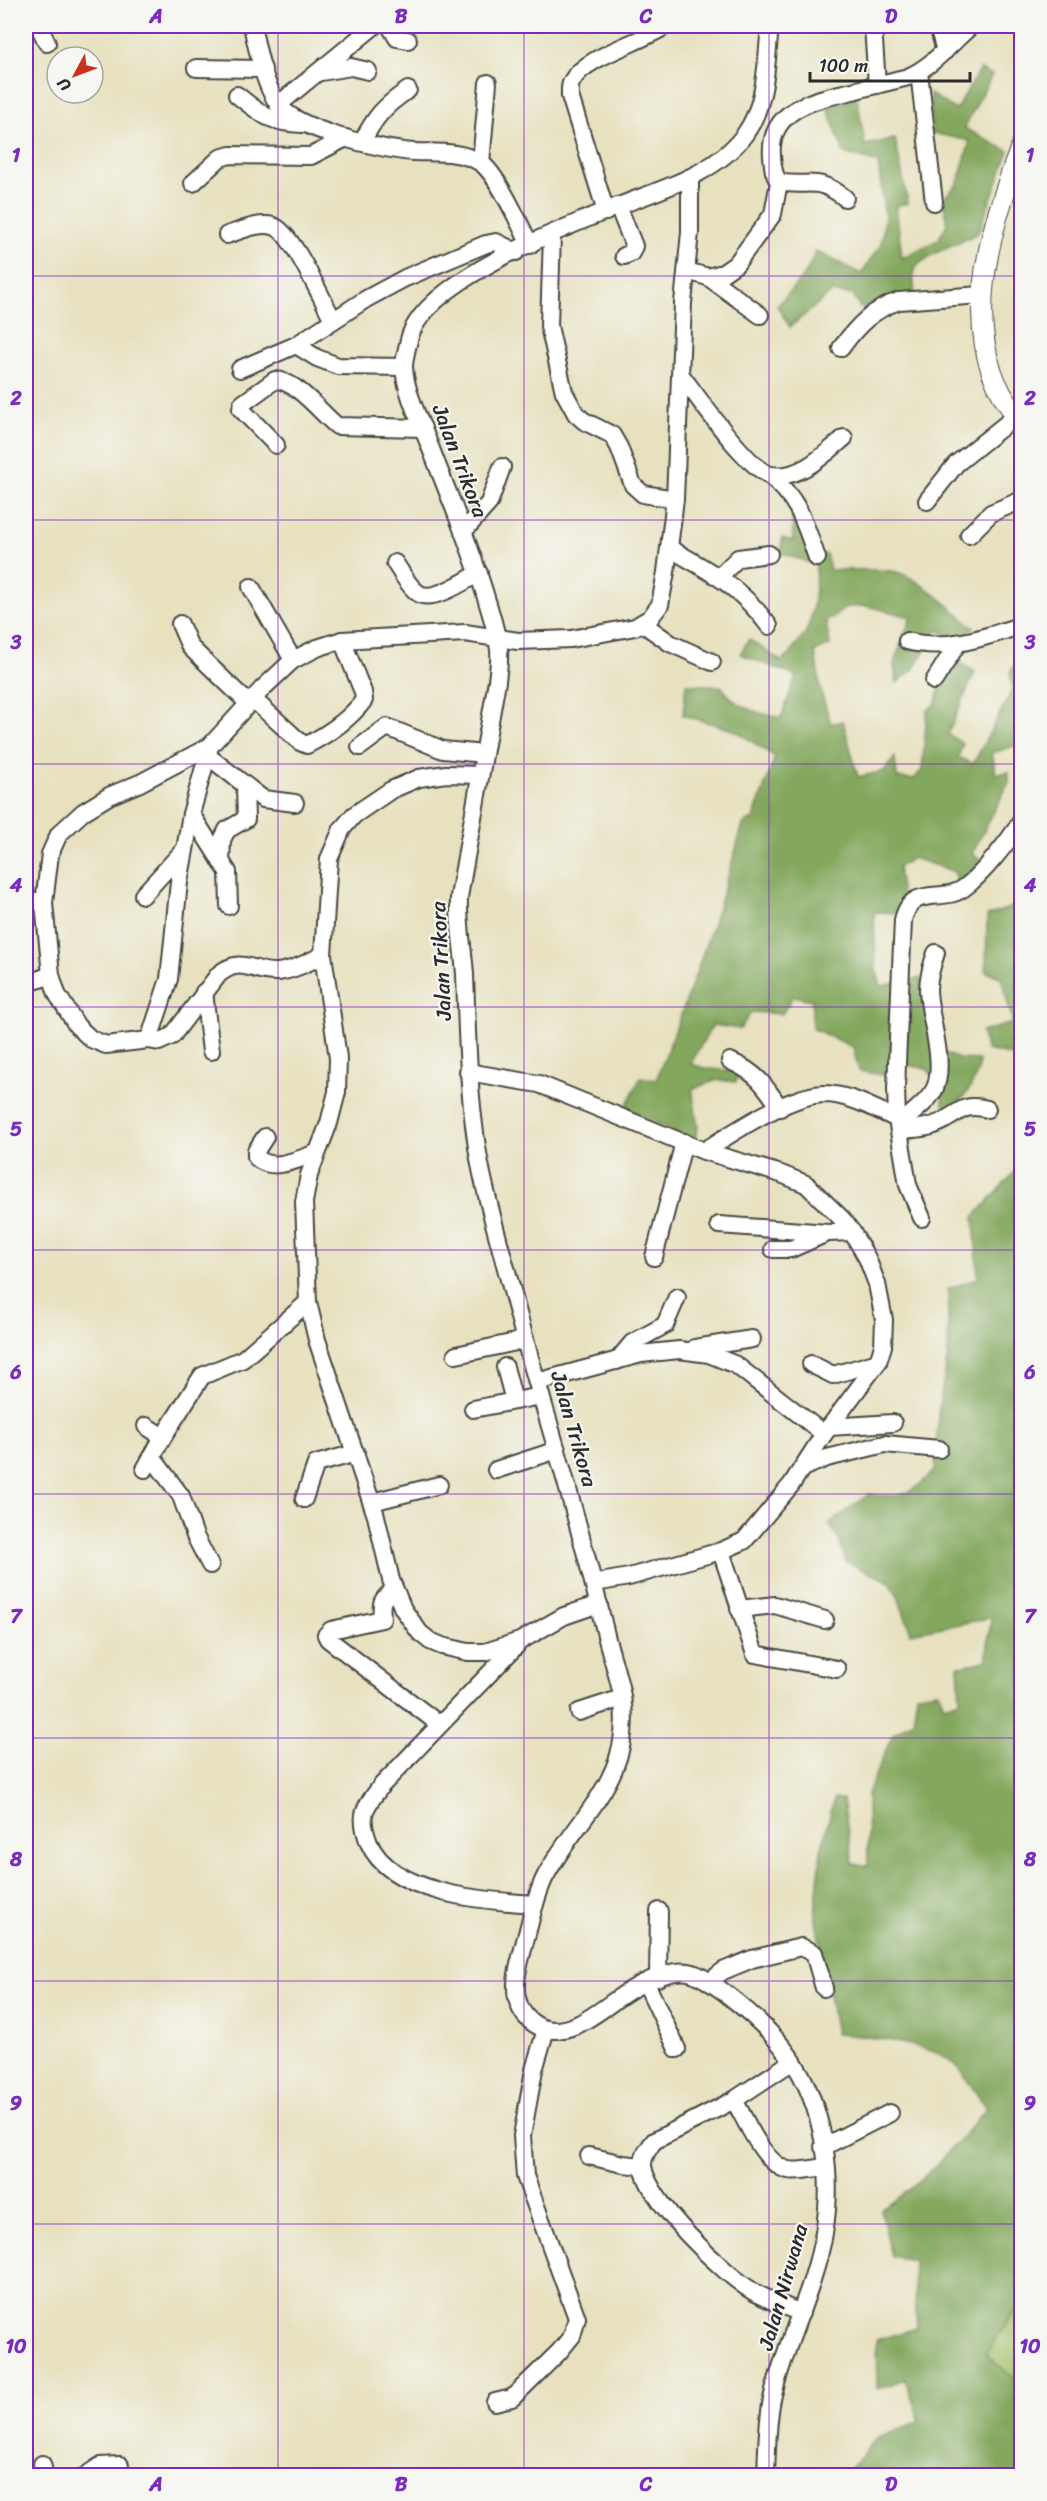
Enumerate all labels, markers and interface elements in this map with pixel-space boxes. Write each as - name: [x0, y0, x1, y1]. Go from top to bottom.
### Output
- text: A: [148, 0, 163, 34]
- text: B: [395, 0, 408, 34]
- text: C: [639, 0, 653, 34]
- text: D: [885, 0, 898, 34]
- north arrow: [45, 45, 105, 105]
- scale bar: [810, 45, 970, 83]
- text: 100 m: [819, 50, 868, 82]
- text: U: [49, 70, 78, 98]
- text: 1: [12, 138, 21, 173]
- text: 1: [1026, 138, 1035, 173]
- text: 2: [9, 381, 22, 416]
- text: 2: [1023, 381, 1036, 416]
- street label: Jalan Trikora: [421, 398, 499, 524]
- text: 3: [10, 625, 22, 660]
- text: 3: [1024, 625, 1036, 660]
- text: 4: [9, 868, 23, 903]
- text: 4: [1023, 868, 1037, 903]
- street label: Jalan Trikora: [419, 900, 463, 1022]
- text: 5: [10, 1112, 22, 1147]
- text: 5: [1024, 1112, 1036, 1147]
- text: 6: [9, 1355, 22, 1390]
- text: 6: [1023, 1355, 1036, 1390]
- street label: Jalan Trikora: [539, 1366, 609, 1492]
- text: 7: [10, 1599, 23, 1634]
- text: 7: [1024, 1599, 1037, 1634]
- text: 8: [9, 1842, 23, 1877]
- text: 8: [1023, 1842, 1037, 1877]
- text: 9: [10, 2086, 22, 2121]
- text: 9: [1024, 2086, 1036, 2121]
- street label: Jalan Nirwana: [747, 2219, 819, 2356]
- text: 10: [5, 2329, 27, 2364]
- text: 10: [1019, 2329, 1041, 2364]
- text: A: [148, 2467, 163, 2501]
- text: B: [395, 2467, 408, 2501]
- text: C: [639, 2467, 653, 2501]
- text: D: [885, 2467, 898, 2501]

